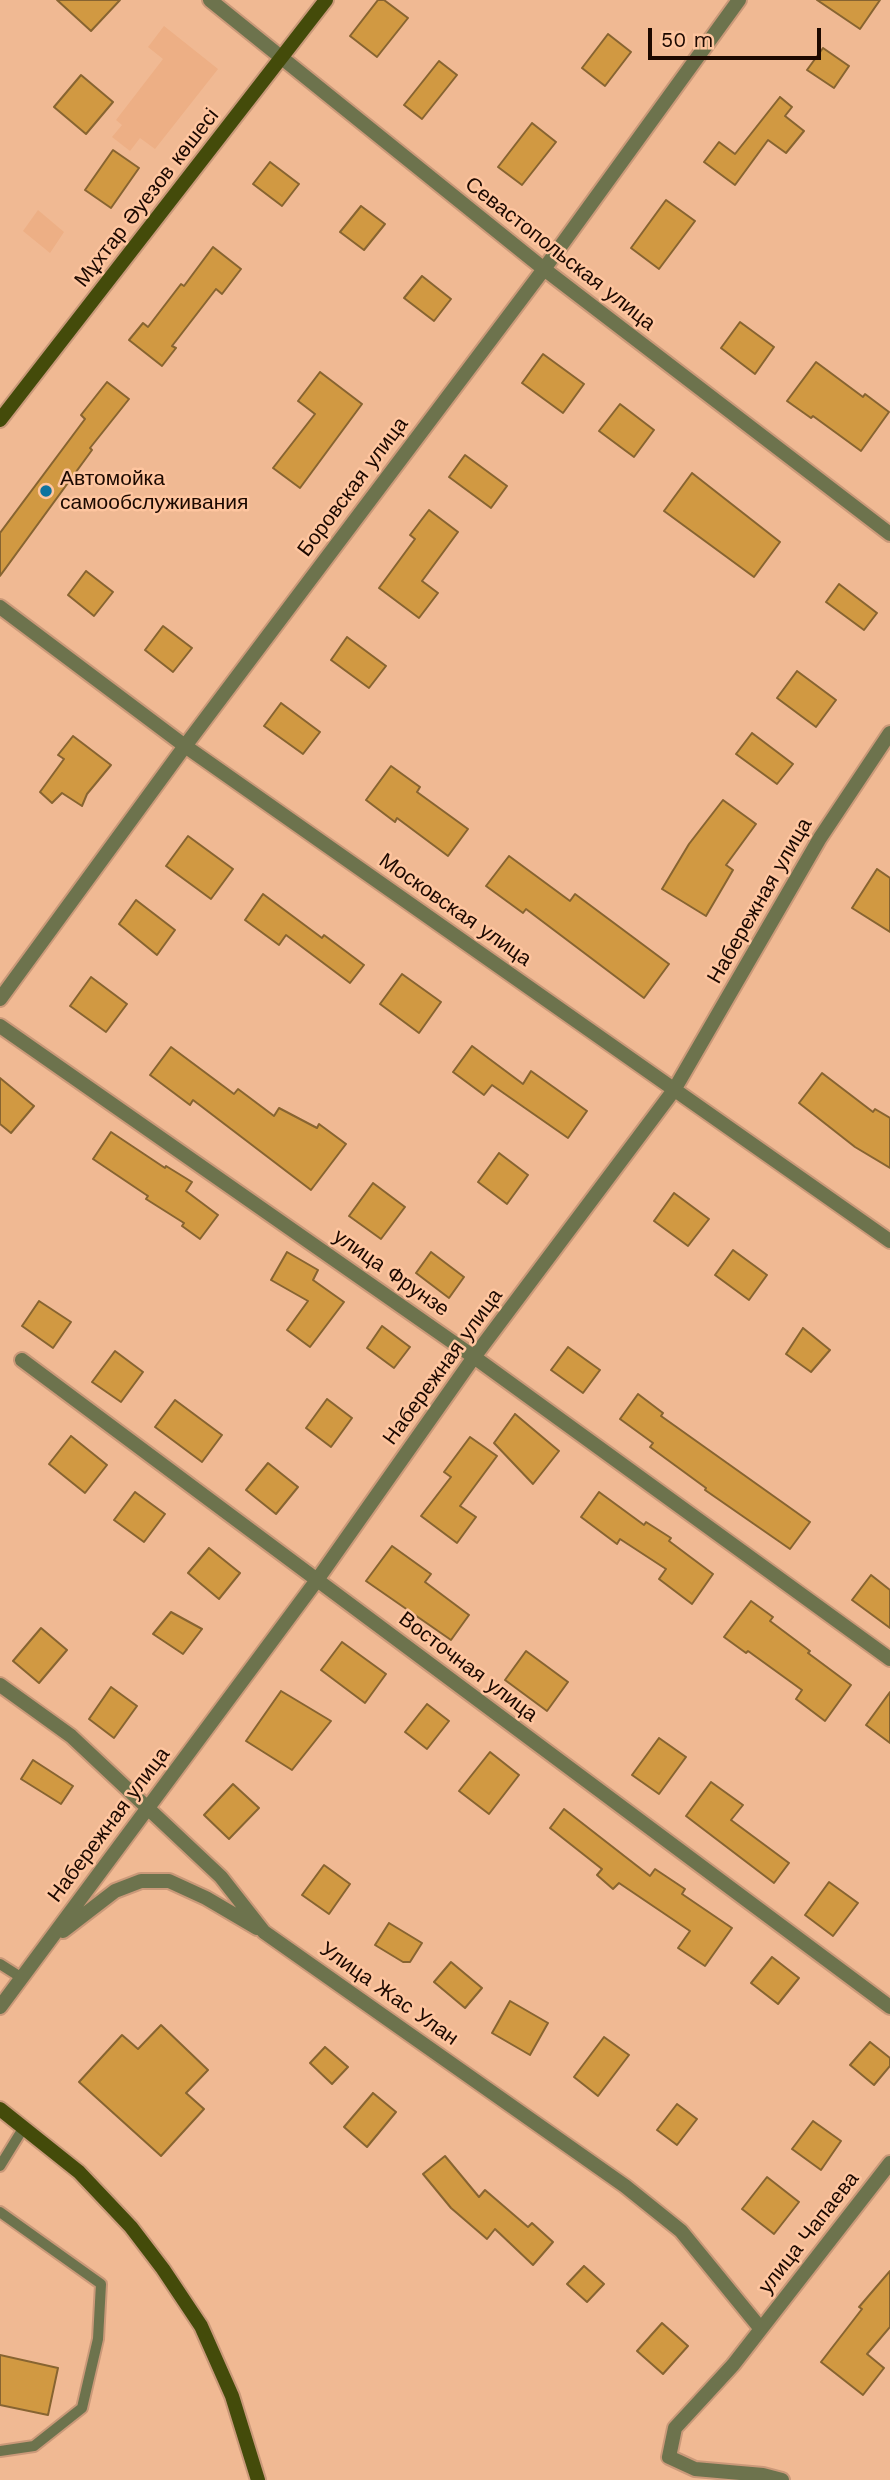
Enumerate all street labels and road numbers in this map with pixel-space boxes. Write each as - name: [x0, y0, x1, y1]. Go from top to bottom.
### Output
- street label: Мұхтар Әуезов көшесі: [70, 104, 224, 292]
- street label: Севастопольская улица: [460, 172, 660, 336]
- street label: Боровская улица: [292, 412, 414, 562]
- street label: Набережная улица: [702, 814, 818, 988]
- street label: Московская улица: [374, 848, 536, 972]
- street label: улица Фрунзе: [328, 1224, 454, 1322]
- street label: Набережная улица: [378, 1284, 508, 1450]
- street label: Восточная улица: [394, 1607, 542, 1727]
- street label: Набережная улица: [43, 1743, 175, 1907]
- street label: Улица Жас Улан: [315, 1937, 463, 2051]
- street label: улица Чапаева: [754, 2167, 864, 2299]

